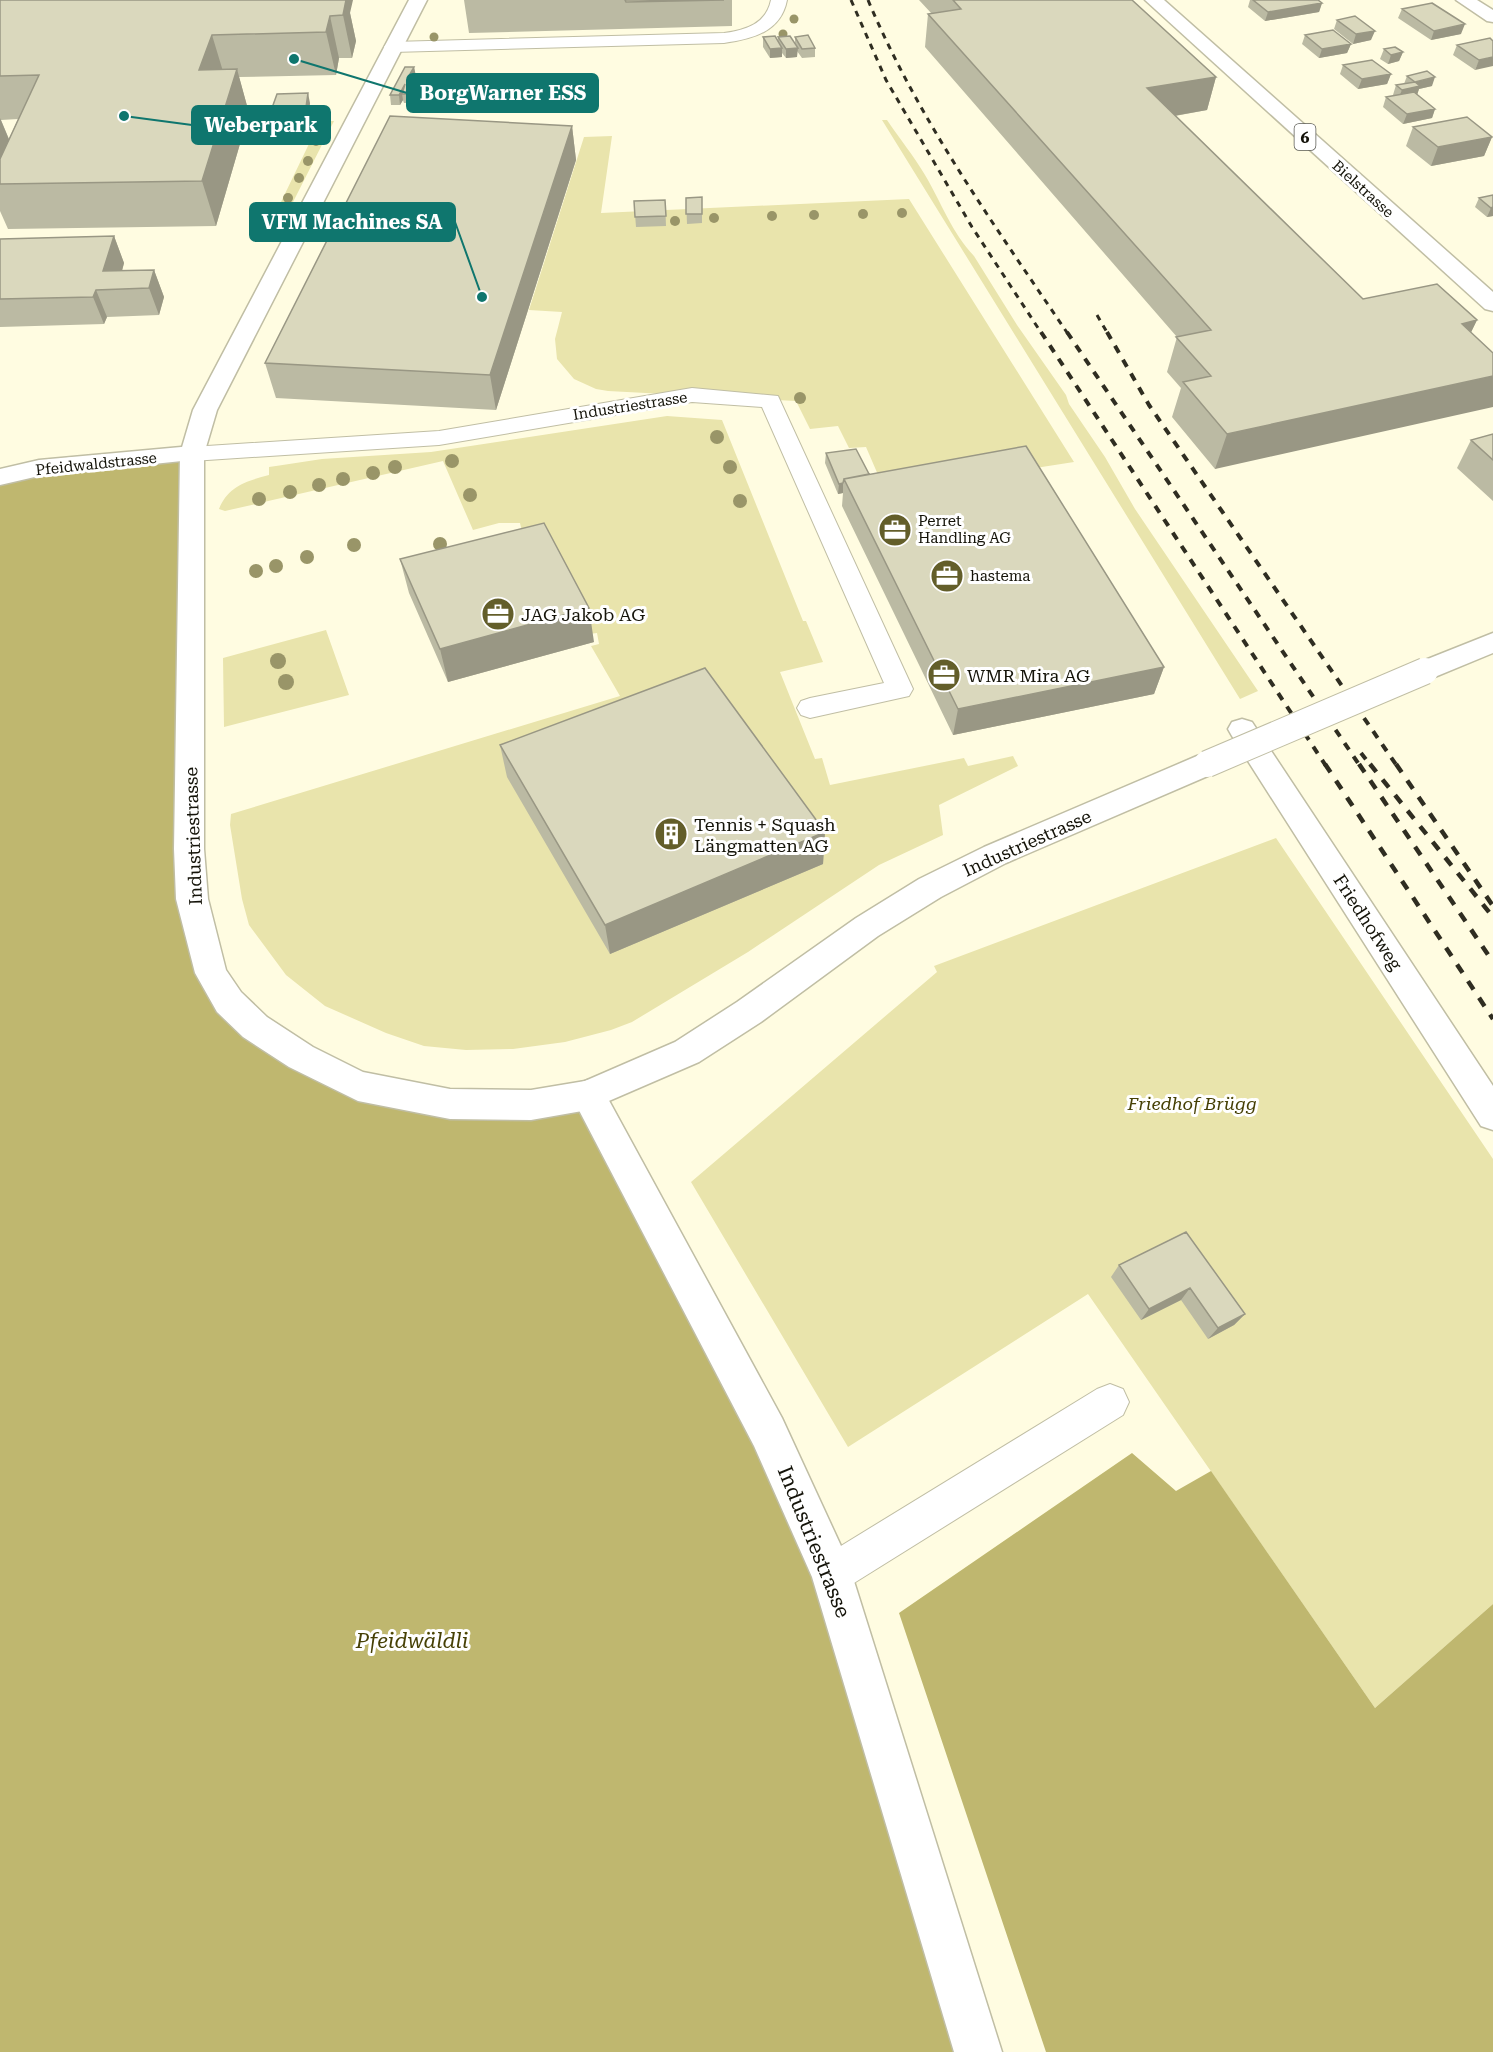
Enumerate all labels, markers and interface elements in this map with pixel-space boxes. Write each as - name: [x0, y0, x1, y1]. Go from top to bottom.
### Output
- callout: BorgWarner ESS: [407, 74, 598, 112]
- text: BorgWarner ESS: [420, 81, 587, 105]
- callout: Weberpark: [192, 106, 330, 144]
- text: Weberpark: [204, 113, 318, 137]
- road number: 6: [1294, 124, 1316, 150]
- street label: Bielstrasse: [1328, 157, 1398, 221]
- callout: VFM Machines SA: [250, 203, 455, 241]
- text: VFM Machines SA: [261, 210, 443, 234]
- street label: Industriestrasse: [572, 388, 688, 424]
- street label: Pfeidwaldstrasse: [34, 449, 158, 479]
- office icon: Perret Handling AG: [877, 512, 913, 548]
- place label: Perret Handling AG: [918, 512, 1011, 547]
- office icon: hastema: [929, 558, 965, 594]
- place label: hastema: [970, 567, 1030, 585]
- office icon: JAG Jakob AG: [480, 596, 516, 632]
- place label: JAG Jakob AG: [521, 604, 645, 625]
- office icon: WMR Mira AG: [926, 657, 962, 693]
- place label: WMR Mira AG: [967, 665, 1090, 686]
- street label: Industriestrasse: [180, 766, 206, 906]
- street label: Industriestrasse: [959, 805, 1095, 881]
- place label: Tennis + Squash Längmatten AG: [694, 814, 836, 856]
- building icon: Tennis + Squash Längmatten AG: [653, 816, 689, 852]
- street label: Friedhofweg: [1329, 870, 1407, 974]
- park label: Friedhof Brügg: [1126, 1093, 1257, 1114]
- street label: Industriestrasse: [773, 1463, 855, 1621]
- park label: Pfeidwäldli: [355, 1629, 468, 1653]

